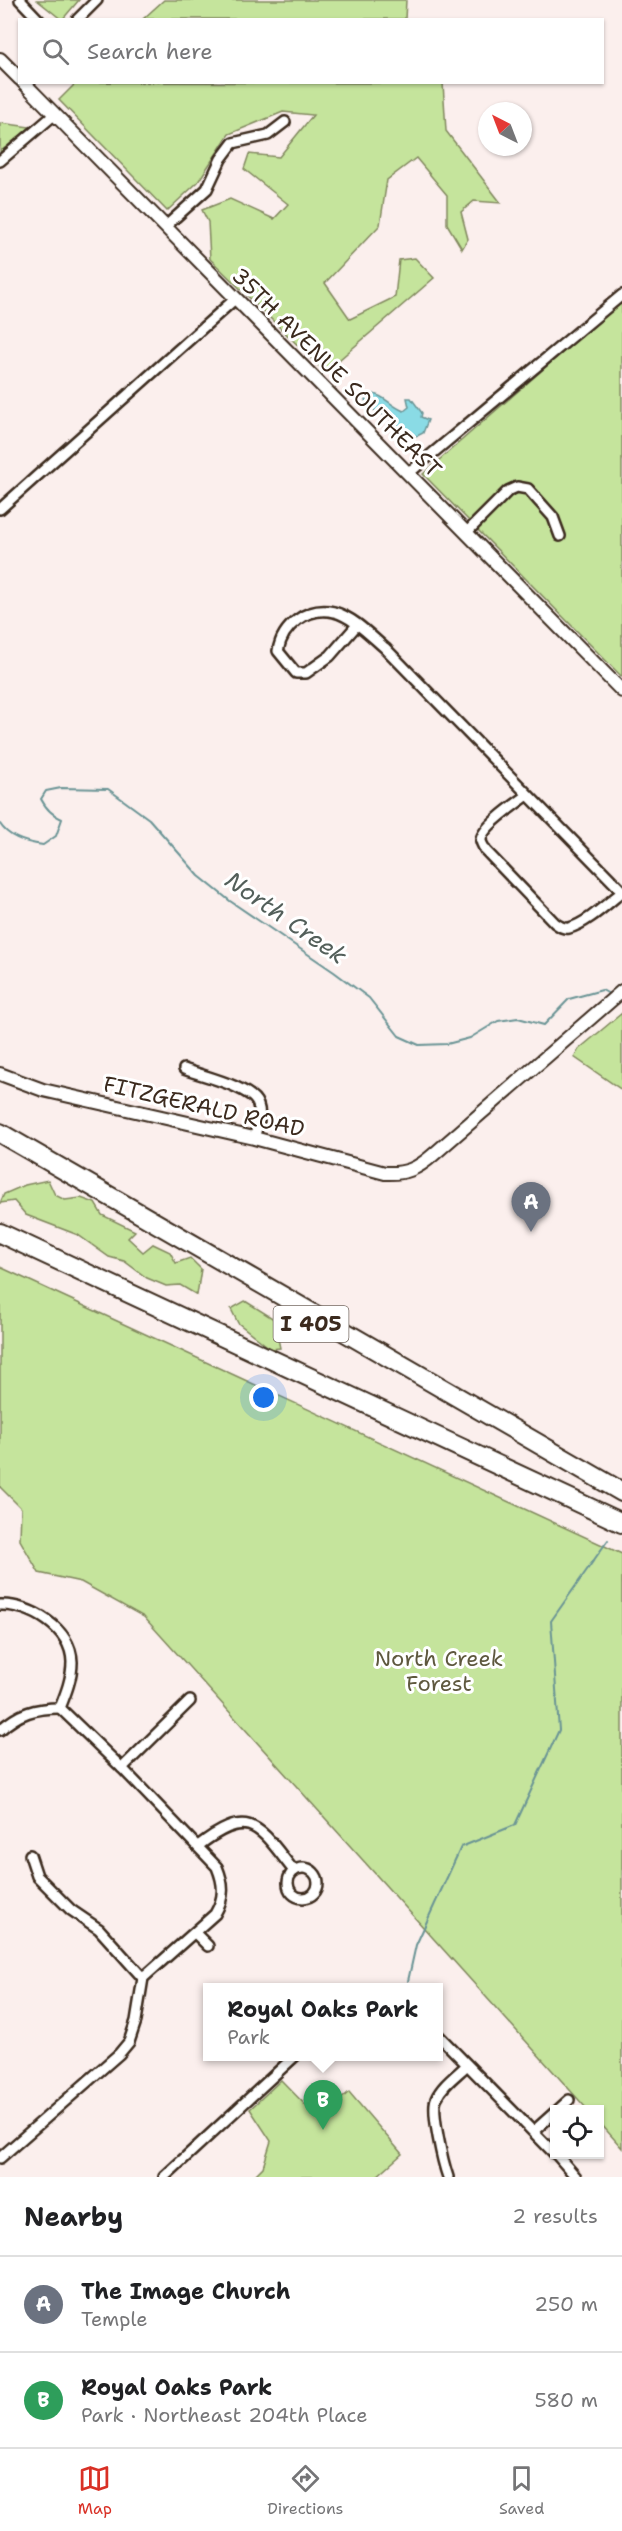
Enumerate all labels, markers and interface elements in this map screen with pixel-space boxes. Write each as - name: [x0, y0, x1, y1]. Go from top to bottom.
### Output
- search box: [18, 18, 604, 84]
- icon: search: [39, 35, 72, 68]
- text: Search here: [87, 37, 213, 66]
- north arrow: [478, 102, 532, 156]
- street label: 35TH AVENUE SOUTHEAST: [226, 261, 448, 484]
- water label: North Creek: [219, 864, 353, 972]
- street label: FITZGERALD ROAD: [100, 1069, 307, 1144]
- pin: A: [512, 1182, 550, 1232]
- road number: I 405: [274, 1306, 348, 1342]
- your location: [249, 1383, 278, 1412]
- park label: North Creek Forest: [375, 1644, 503, 1698]
- popup: [203, 1983, 443, 2061]
- text: Royal Oaks Park: [227, 1995, 419, 2024]
- text: Park: [227, 2024, 270, 2050]
- pin: B: [304, 2080, 342, 2130]
- map controls: [550, 2105, 604, 2159]
- button: locate: [550, 2105, 604, 2159]
- text: Nearby: [24, 2199, 123, 2234]
- text: 2 results: [512, 2203, 598, 2229]
- text: The Image Church: [81, 2277, 290, 2306]
- text: A: [36, 2291, 51, 2317]
- text: 250 m: [534, 2291, 598, 2317]
- text: Temple: [81, 2306, 148, 2332]
- text: Royal Oaks Park: [81, 2373, 272, 2402]
- text: B: [37, 2387, 50, 2413]
- text: 580 m: [535, 2387, 598, 2413]
- text: Park · Northeast 204th Place: [81, 2402, 368, 2428]
- tab: Map: [78, 2462, 112, 2519]
- tab: Directions: [267, 2462, 344, 2519]
- tab: Saved: [499, 2462, 544, 2519]

